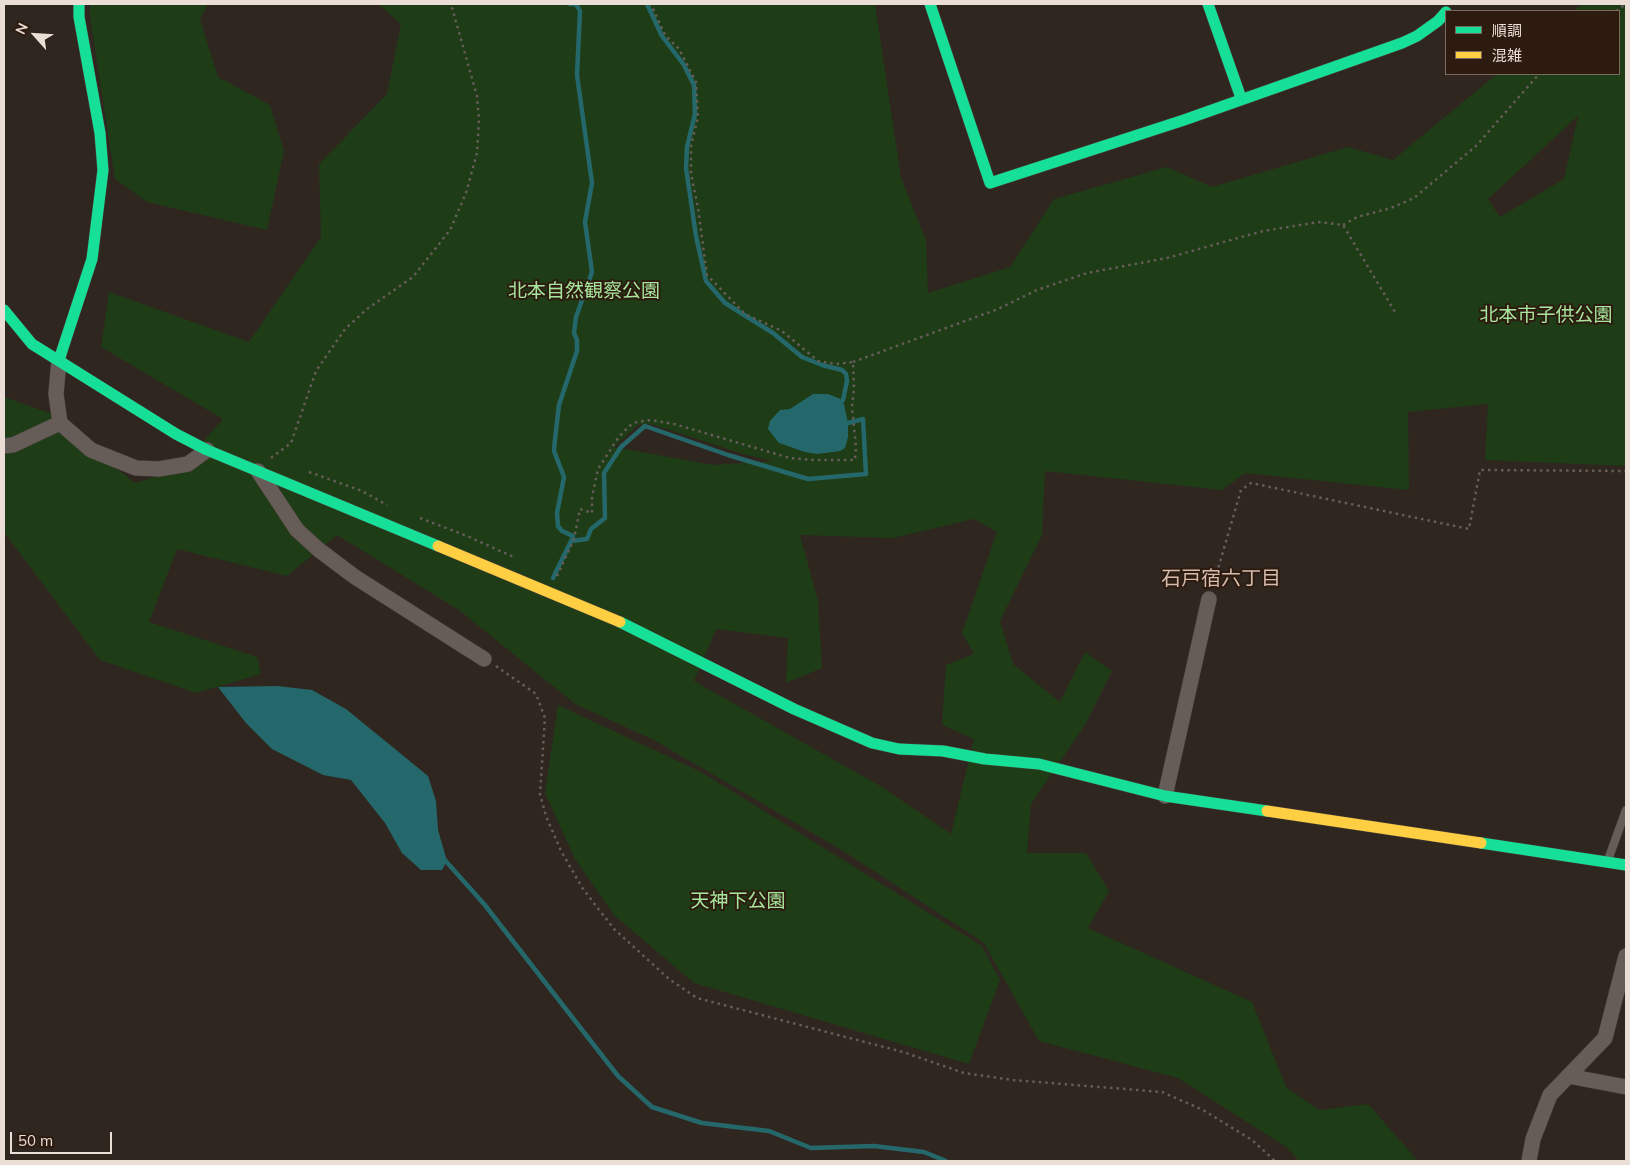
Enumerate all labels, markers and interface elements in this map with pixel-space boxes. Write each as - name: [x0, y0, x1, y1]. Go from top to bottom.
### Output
- north arrow: [10, 10, 60, 60]
- legend: [1445, 10, 1620, 75]
- text: N: [11, 20, 32, 37]
- text: 順調: [1492, 21, 1522, 40]
- text: 混雑: [1492, 46, 1522, 65]
- park label: 北本自然観察公園: [508, 280, 660, 302]
- park label: 北本市子供公園: [1480, 304, 1612, 326]
- district label: 石戸宿六丁目: [1161, 567, 1281, 591]
- park label: 天神下公園: [691, 890, 785, 912]
- scale bar: [12, 1122, 115, 1154]
- text: 50 m: [18, 1131, 53, 1150]

